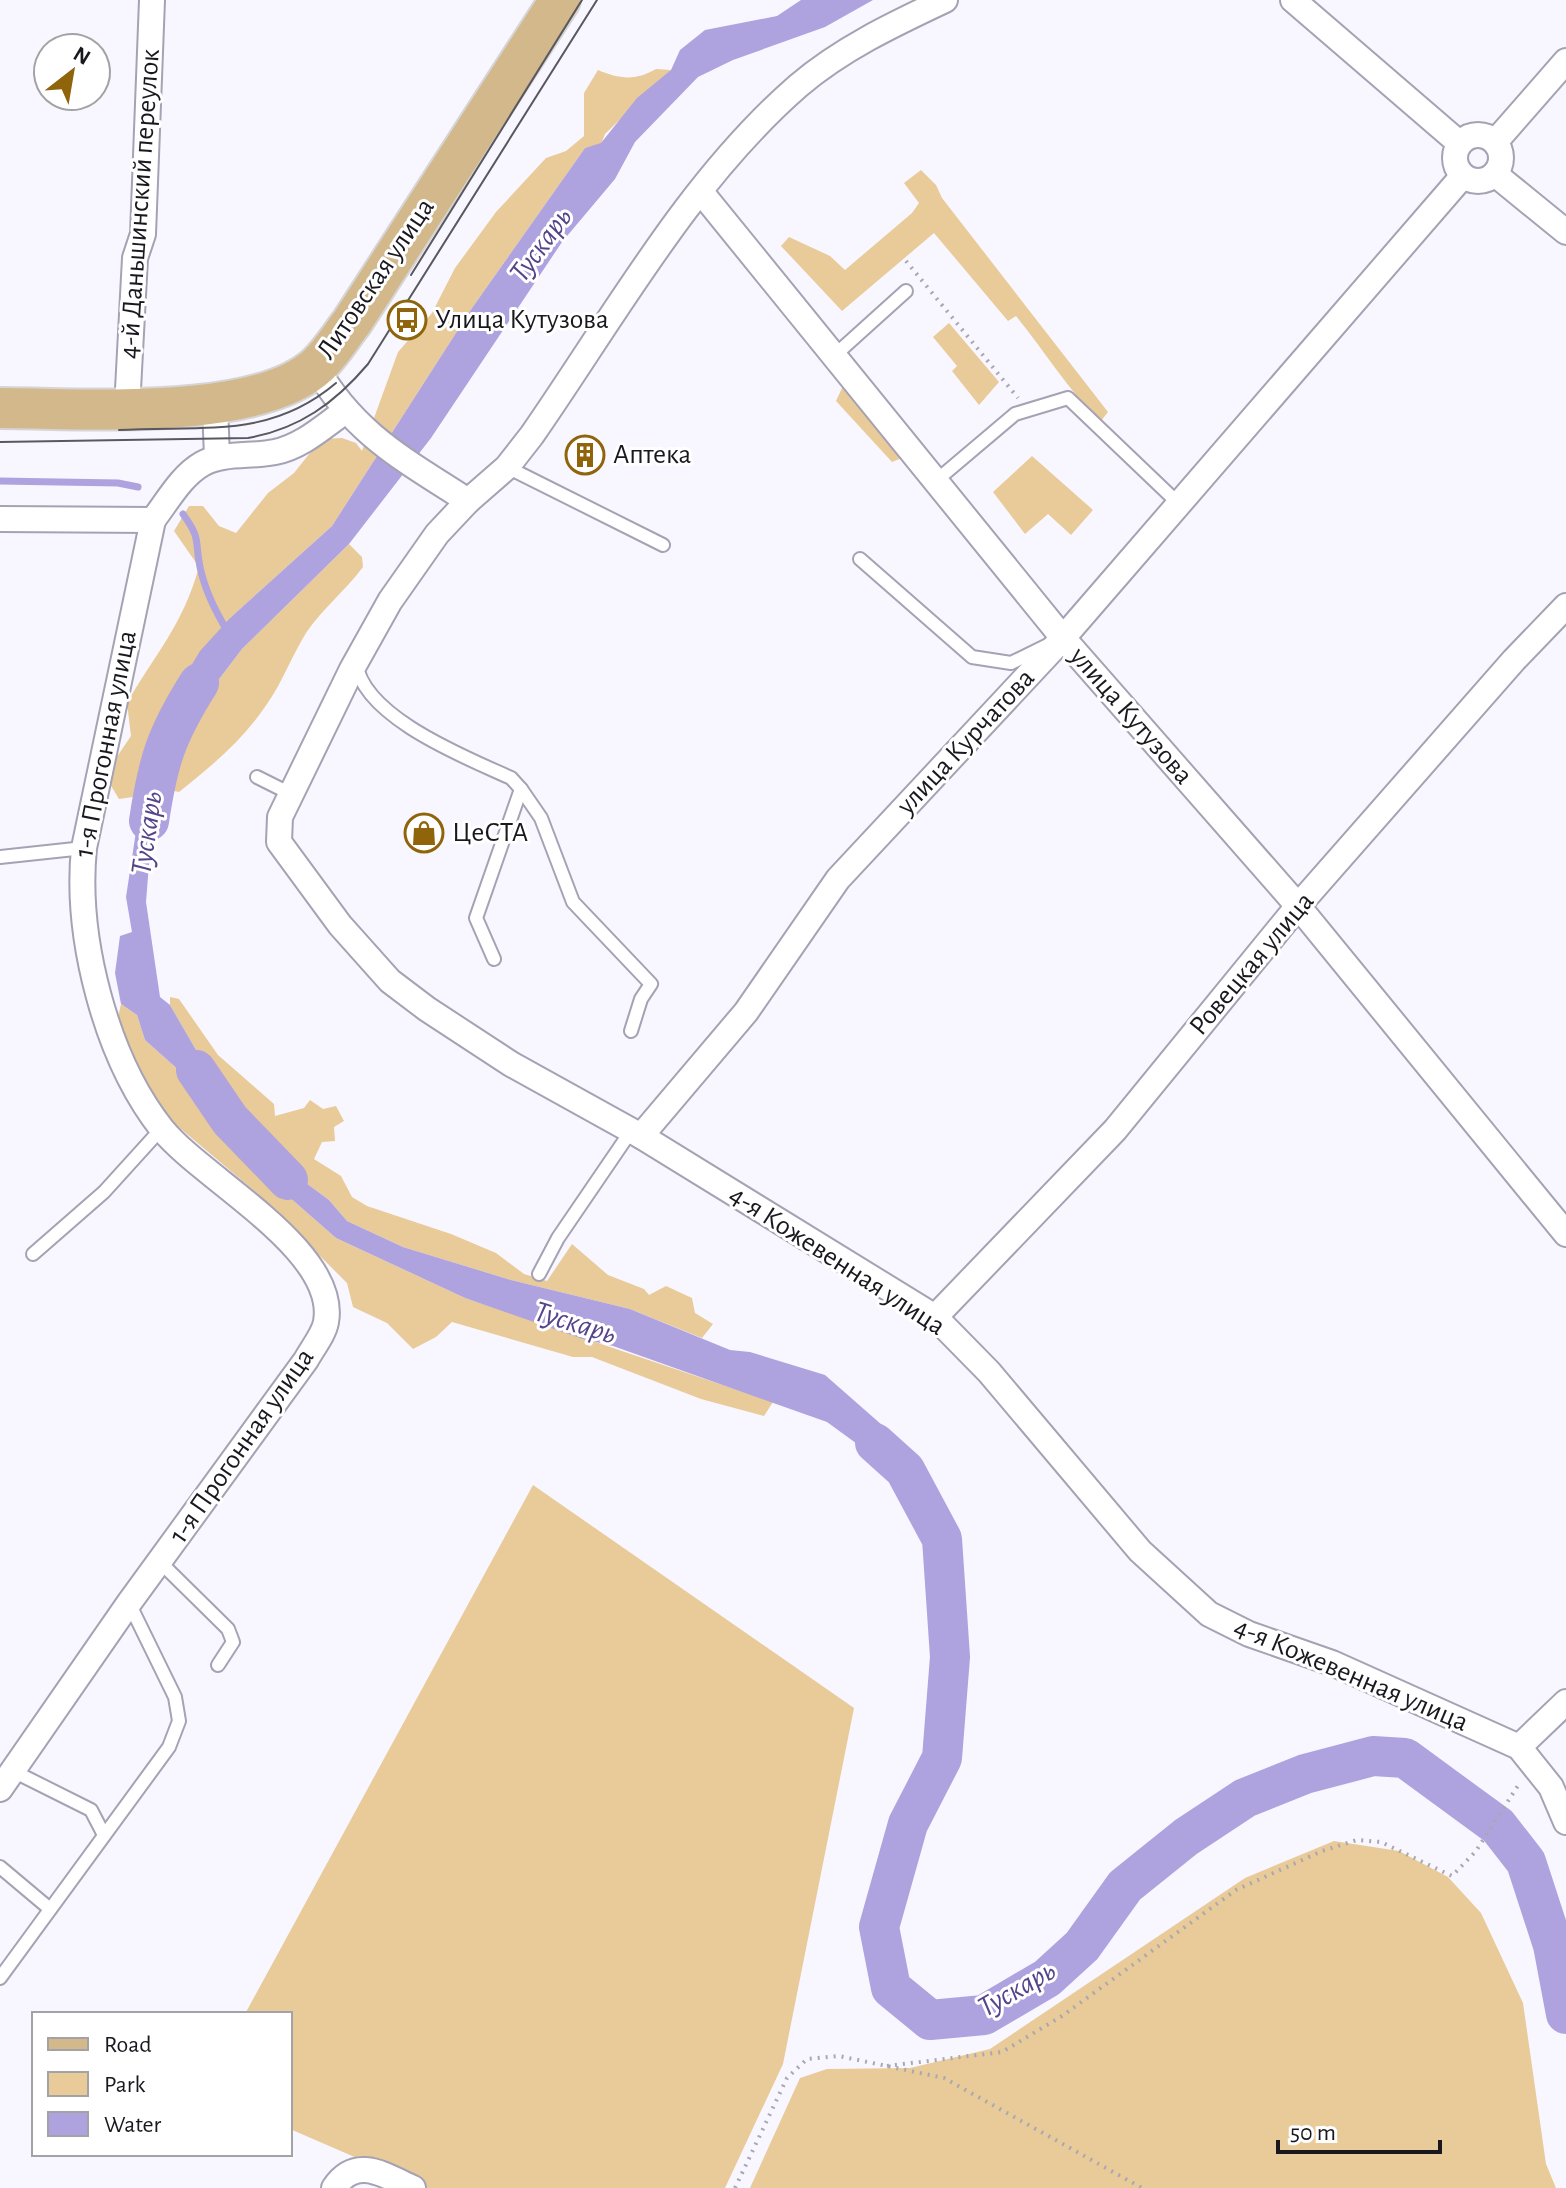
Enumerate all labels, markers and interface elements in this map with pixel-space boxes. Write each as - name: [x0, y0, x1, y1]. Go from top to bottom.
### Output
- north arrow: [32, 32, 112, 112]
- text: N: [70, 42, 94, 69]
- street label: 4-й Даньшинский переулок: [115, 48, 165, 360]
- street label: Литовская улица: [312, 193, 440, 364]
- water label: Тускарь: [504, 202, 578, 288]
- bus stop icon: Улица Кутузова: [386, 299, 428, 341]
- place label: Улица Кутузова: [435, 306, 609, 334]
- building icon: Аптека: [564, 434, 606, 476]
- place label: Аптека: [613, 441, 691, 469]
- street label: 1-я Прогонная улица: [70, 628, 142, 860]
- street label: улица Кутузова: [1064, 642, 1198, 790]
- street label: улица Курчатова: [891, 664, 1040, 821]
- water label: Тускарь: [126, 789, 168, 877]
- shop icon: ЦеСТА: [403, 812, 445, 854]
- place label: ЦеСТА: [452, 819, 528, 847]
- street label: Ровецкая улица: [1184, 887, 1320, 1041]
- street label: 4-я Кожевенная улица: [724, 1181, 950, 1341]
- water label: Тускарь: [530, 1296, 620, 1350]
- street label: 1-я Прогонная улица: [164, 1343, 320, 1548]
- street label: 4-я Кожевенная улица: [1230, 1613, 1472, 1737]
- water label: Тускарь: [973, 1955, 1061, 2023]
- legend: [32, 2012, 292, 2156]
- text: Road: [104, 2033, 152, 2057]
- text: Park: [104, 2073, 145, 2097]
- scale bar: [1278, 2104, 1440, 2154]
- text: Water: [104, 2113, 162, 2137]
- text: 50 m: [1290, 2121, 1336, 2145]

